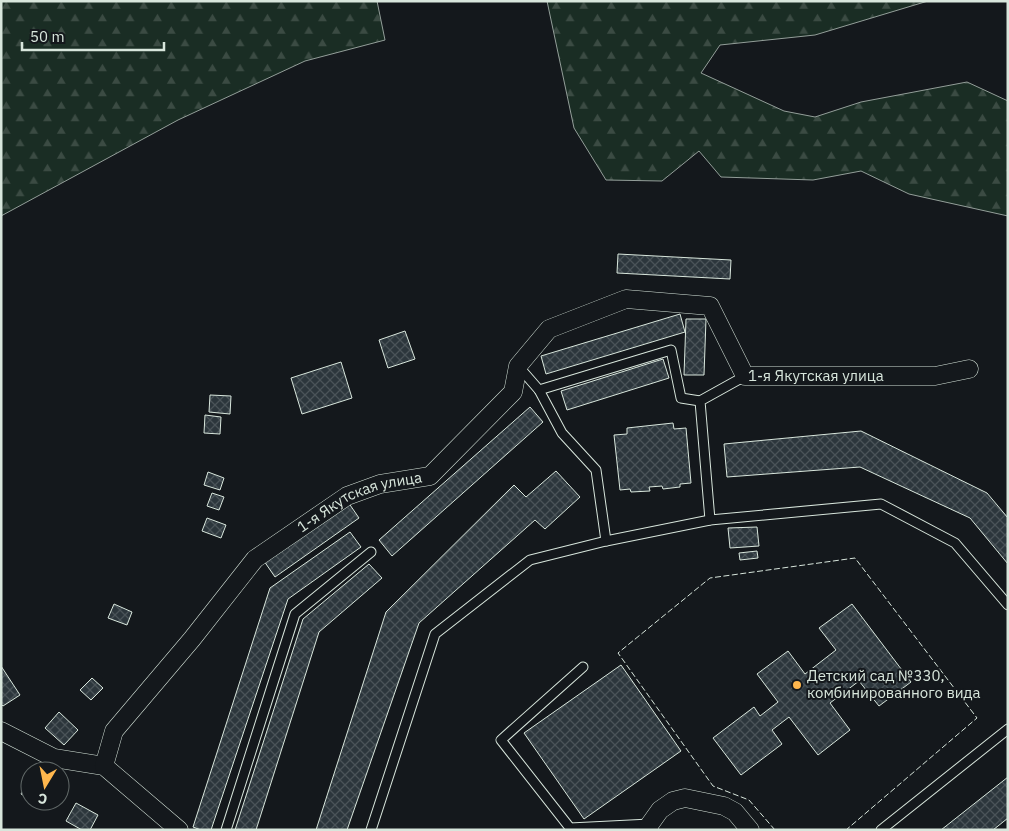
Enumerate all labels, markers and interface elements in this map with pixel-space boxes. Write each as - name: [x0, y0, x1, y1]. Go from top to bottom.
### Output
- scale bar: [22, 20, 165, 52]
- text: 50 m: [30, 27, 65, 46]
- street label: 1-я Якутская улица: [748, 366, 884, 385]
- street label: 1-я Якутская улица: [293, 467, 423, 536]
- place label: Детский сад №330, комбинированного вида: [807, 666, 981, 702]
- marker: Детский сад №330, комбинированного вида: [791, 679, 803, 691]
- north arrow: [20, 761, 70, 811]
- text: С: [37, 789, 49, 808]

